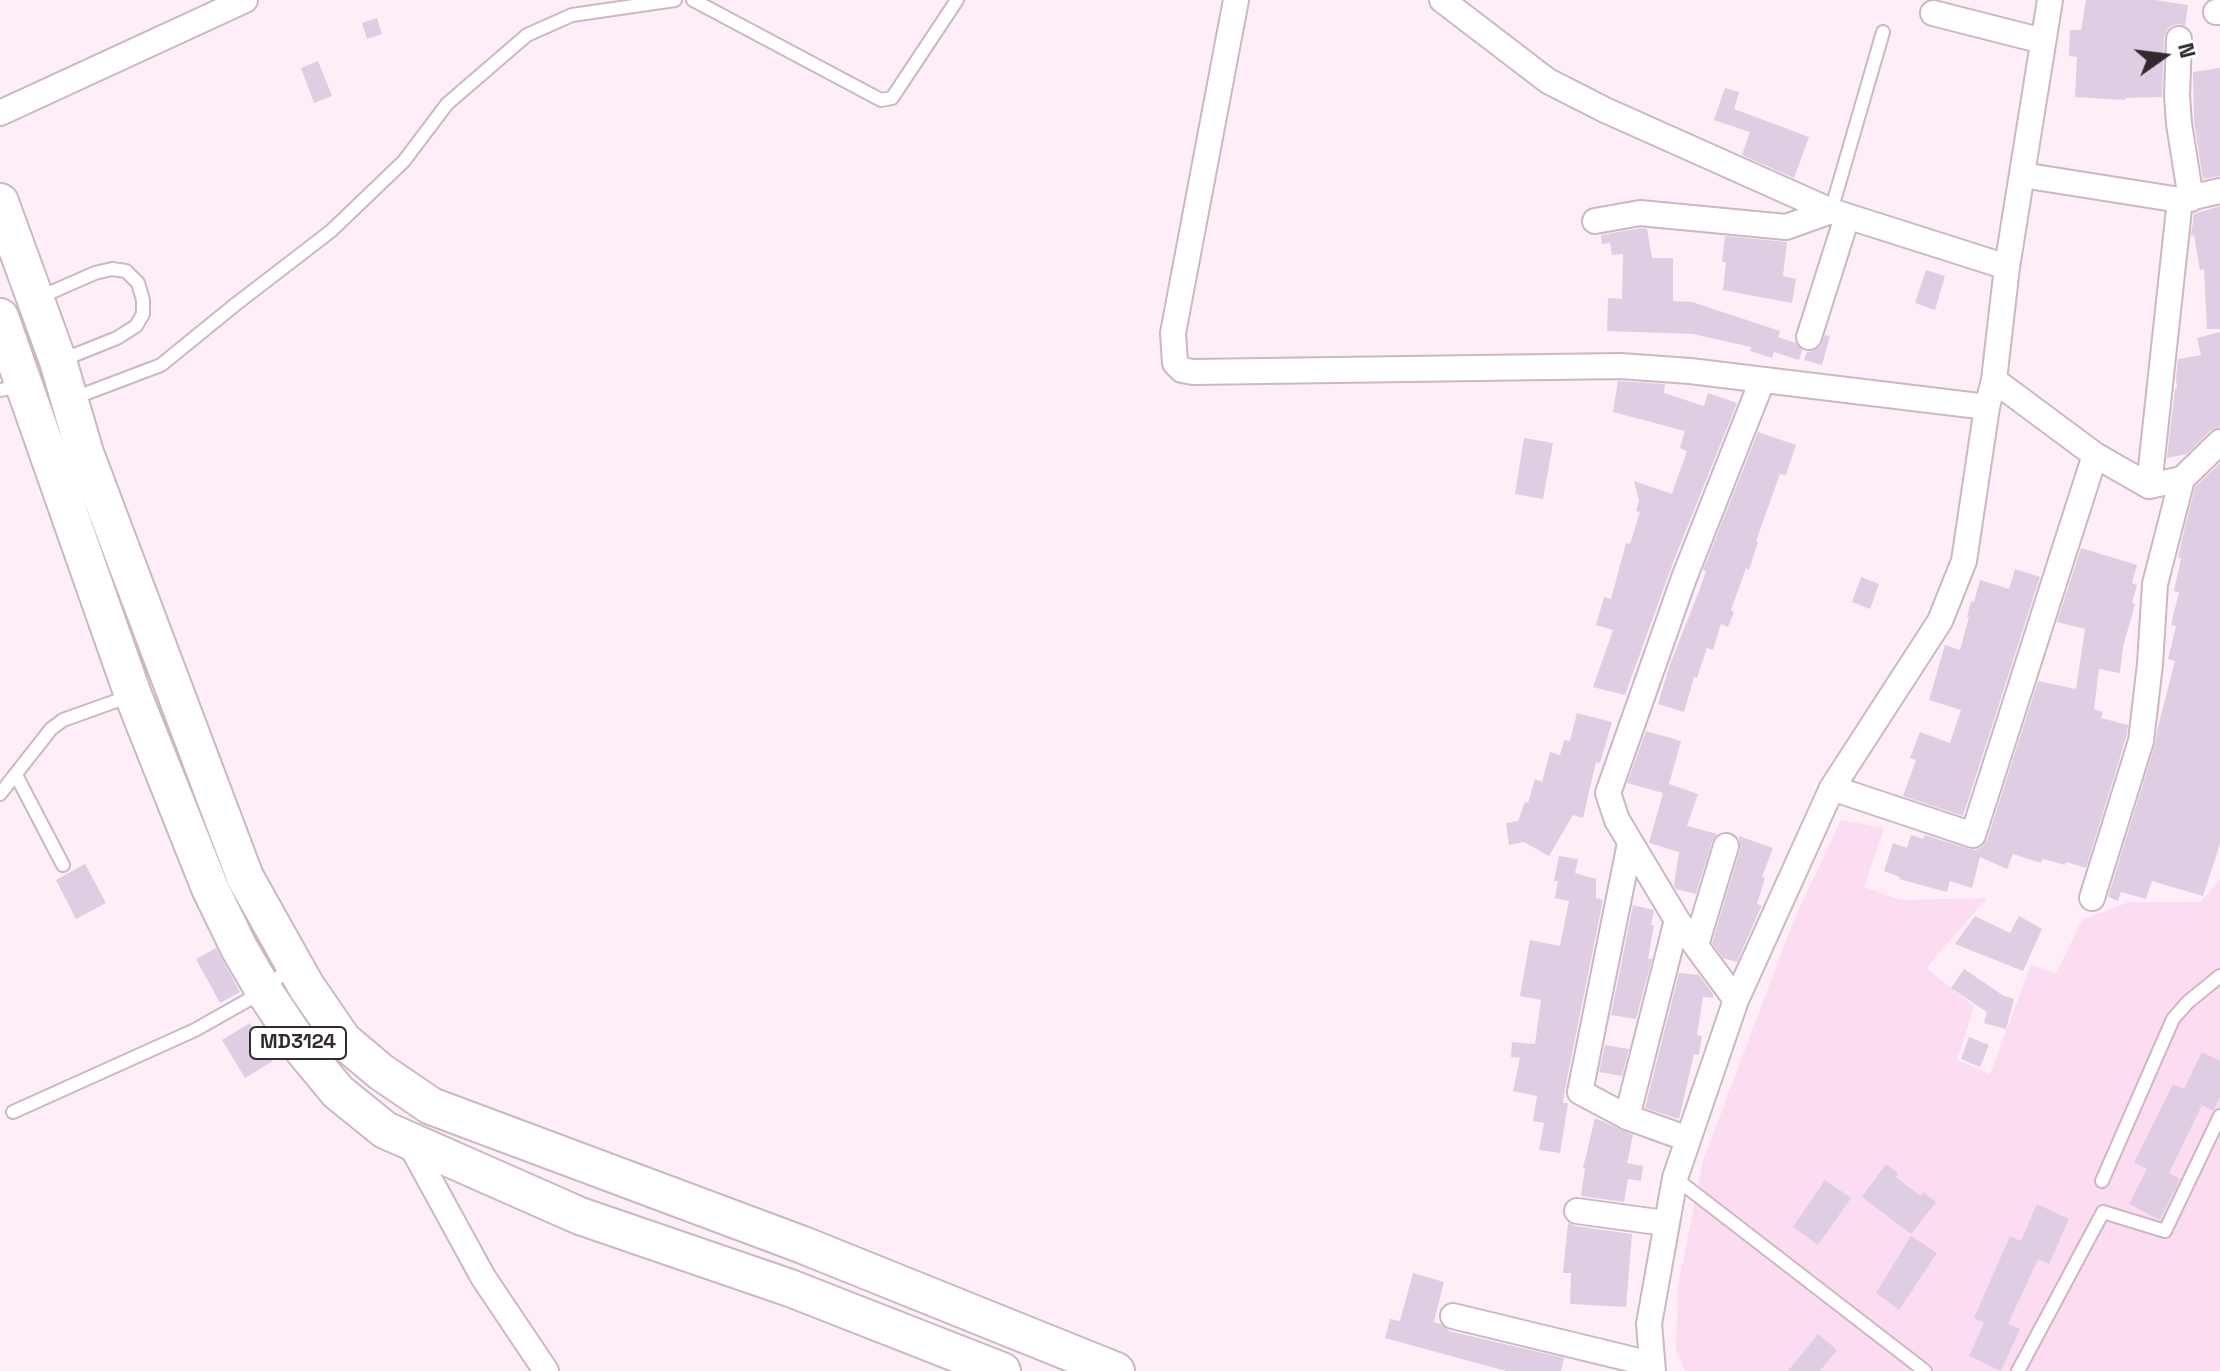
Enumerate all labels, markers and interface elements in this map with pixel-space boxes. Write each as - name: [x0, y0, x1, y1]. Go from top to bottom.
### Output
- north arrow: [2124, 16, 2204, 96]
- text: N: [2172, 40, 2203, 61]
- road number: MD3124: [250, 1027, 346, 1059]

